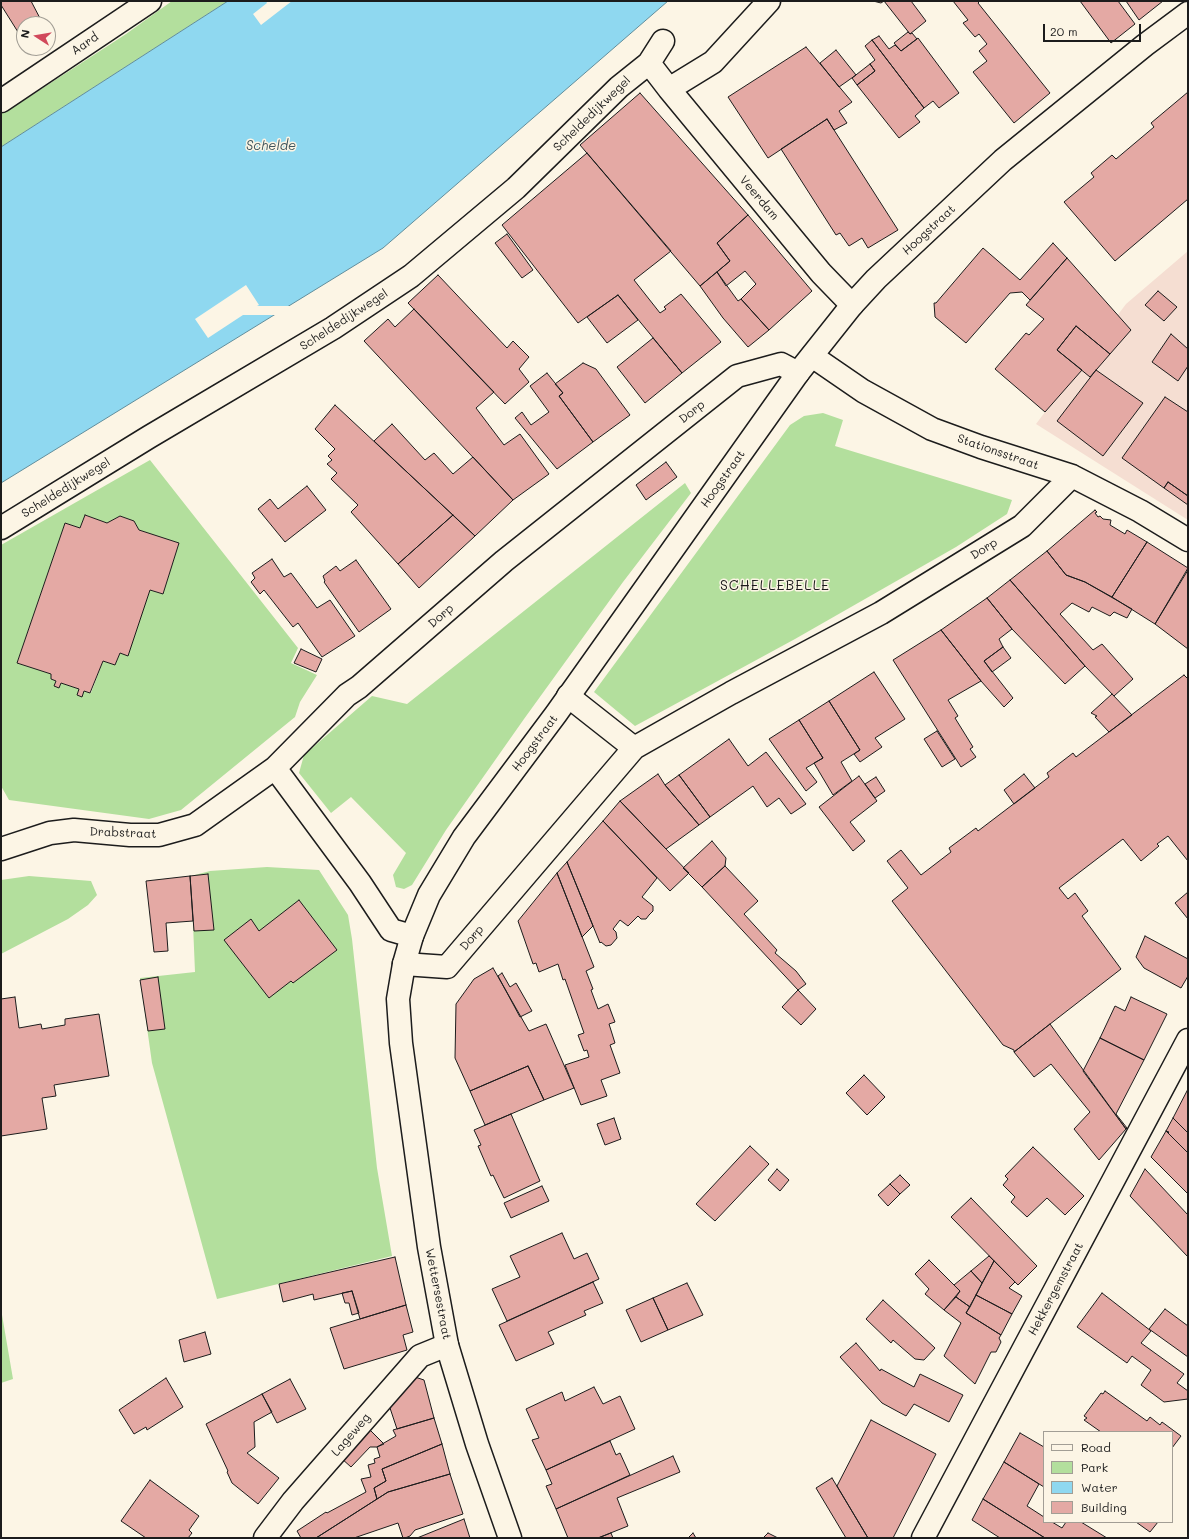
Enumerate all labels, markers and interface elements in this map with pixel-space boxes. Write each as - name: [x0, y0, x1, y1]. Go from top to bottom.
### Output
- north arrow: [16, 16, 56, 56]
- scale bar: [1045, 16, 1143, 42]
- text: 20 m: [1050, 23, 1078, 39]
- text: N: [17, 28, 33, 39]
- street label: Aard: [69, 30, 101, 58]
- street label: Scheldedijkwegel: [550, 73, 634, 155]
- water label: Schelde: [246, 138, 296, 154]
- street label: Veerdam: [736, 173, 782, 223]
- street label: Hoogstraat: [900, 202, 958, 258]
- street label: Scheldedijkwegel: [297, 286, 391, 354]
- street label: Dorp: [676, 397, 708, 427]
- street label: Stationsstraat: [955, 431, 1041, 473]
- street label: Hoogstraat: [698, 447, 748, 511]
- street label: Scheldedijkwegel: [19, 455, 113, 521]
- street label: Dorp: [968, 535, 1000, 563]
- district label: SCHELLEBELLE: [720, 578, 830, 594]
- street label: Dorp: [425, 601, 457, 631]
- street label: Hoogstraat: [509, 712, 561, 774]
- street label: Drabstraat: [89, 825, 157, 841]
- street label: Dorp: [457, 922, 487, 954]
- street label: Hekkergemstraat: [1025, 1240, 1087, 1338]
- street label: Wettersestraat: [422, 1247, 454, 1341]
- street label: Lageweg: [329, 1411, 373, 1459]
- legend: [1043, 1431, 1173, 1523]
- text: Road: [1081, 1439, 1111, 1455]
- text: Park: [1081, 1459, 1108, 1475]
- text: Water: [1081, 1479, 1118, 1495]
- text: Building: [1081, 1499, 1127, 1515]

